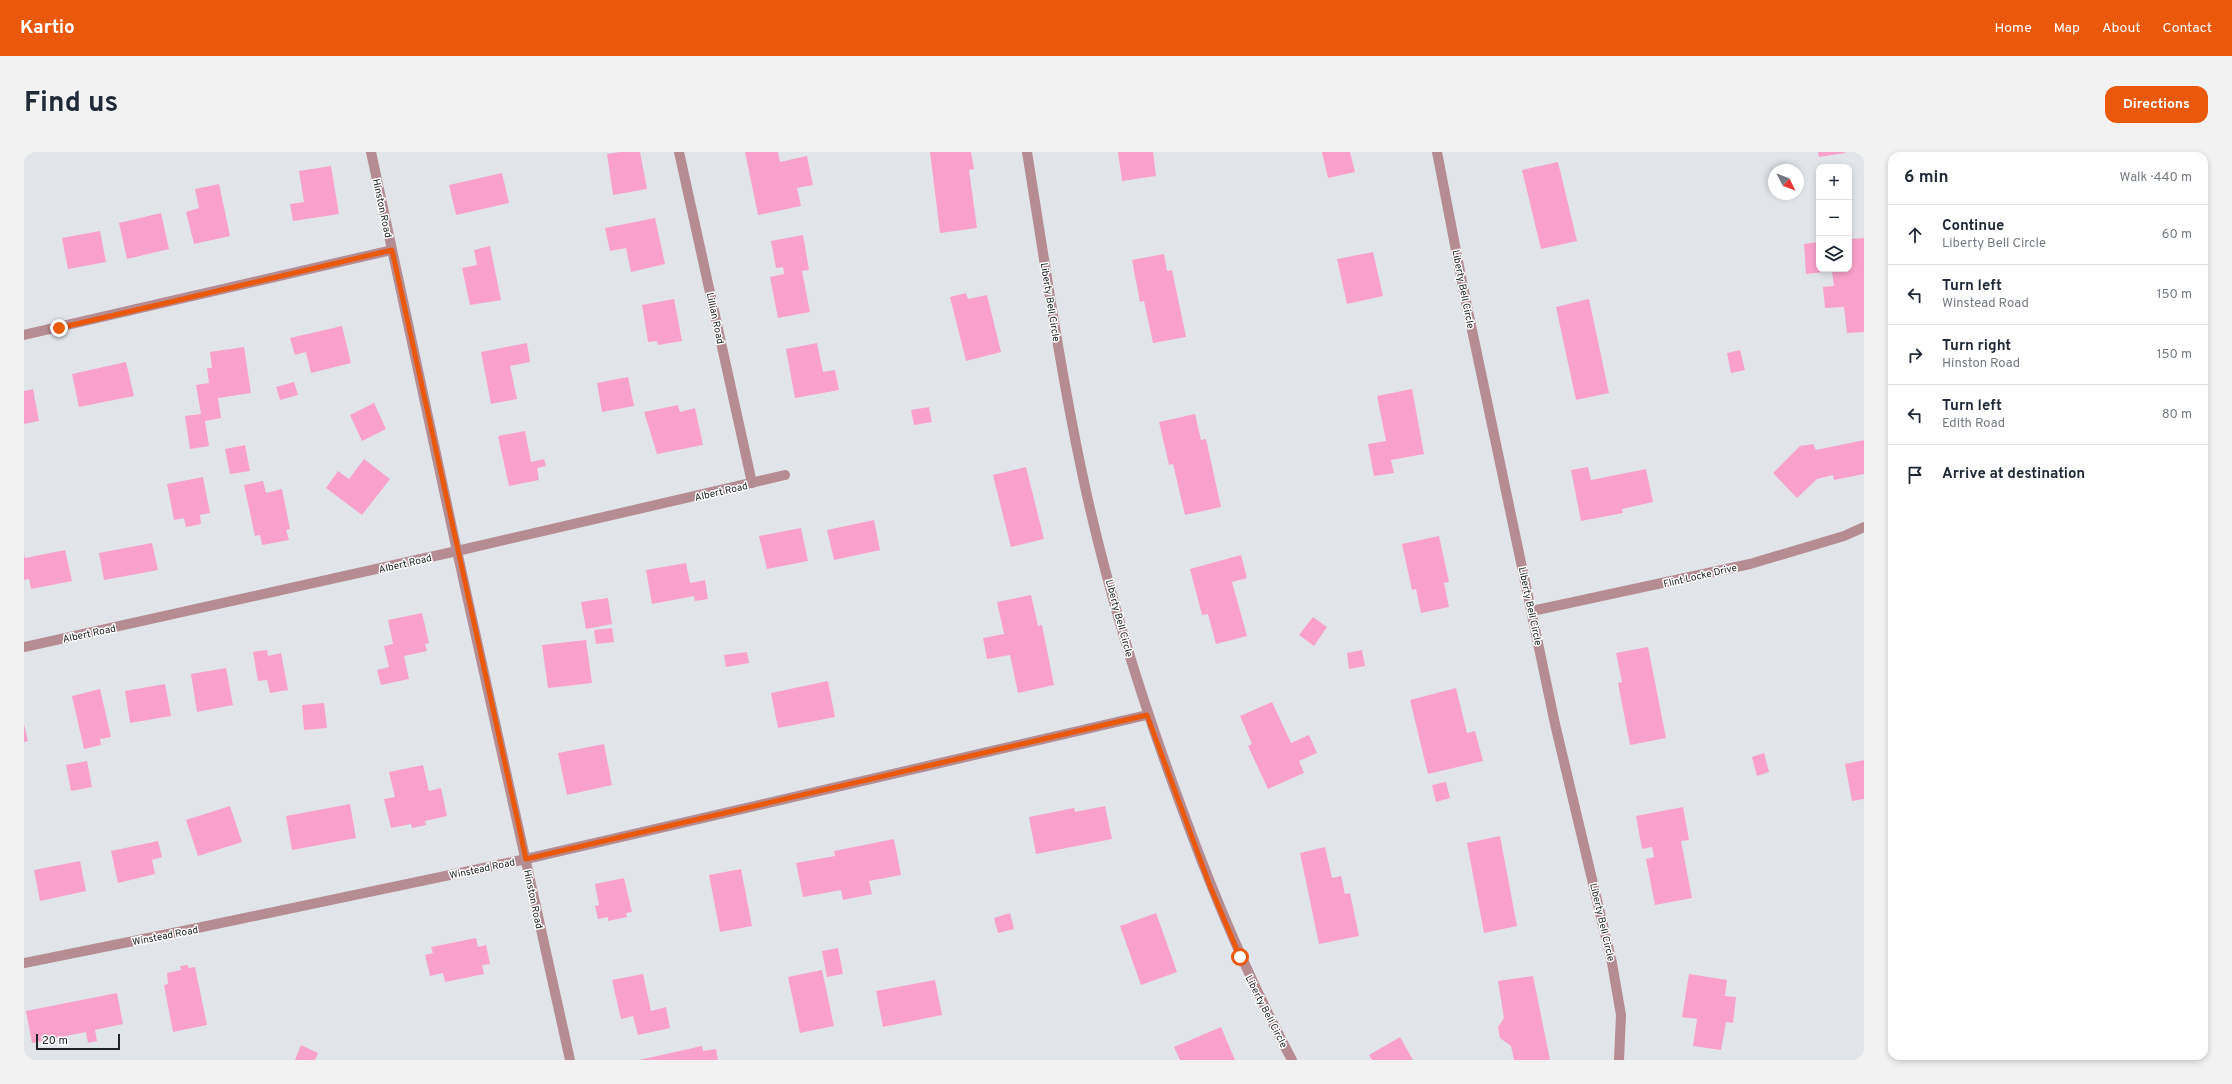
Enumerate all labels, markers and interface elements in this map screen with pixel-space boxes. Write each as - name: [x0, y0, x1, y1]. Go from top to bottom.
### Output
- text: Kartio: [20, 16, 75, 40]
- text: Home: [1995, 20, 2032, 37]
- text: Map: [2054, 20, 2080, 37]
- text: About: [2102, 20, 2141, 37]
- text: Contact: [2163, 20, 2212, 37]
- text: Find us: [24, 86, 118, 122]
- button: Directions: [2105, 86, 2208, 123]
- north arrow: [1768, 164, 1804, 200]
- map controls: [1816, 164, 1852, 272]
- button: +: [1816, 164, 1852, 200]
- text: 6 min: [1904, 167, 1948, 189]
- text: Walk · 440 m: [2120, 170, 2192, 186]
- street label: Hinston Road: [369, 178, 394, 239]
- button: −: [1816, 200, 1852, 236]
- text: Continue: [1942, 217, 2004, 236]
- icon: ahead: [1904, 224, 1926, 246]
- text: 60 m: [2162, 227, 2192, 243]
- button: layers: [1816, 236, 1852, 272]
- text: Liberty Bell Circle: [1942, 236, 2046, 252]
- street label: Liberty Bell Circle: [1449, 249, 1477, 330]
- street label: Liberty Bell Circle: [1037, 262, 1062, 343]
- text: Turn left: [1942, 277, 2002, 296]
- icon: left: [1904, 284, 1926, 306]
- text: 150 m: [2157, 287, 2192, 303]
- street label: Lillian Road: [703, 291, 726, 345]
- text: Winstead Road: [1942, 296, 2029, 312]
- route end: [50, 319, 68, 337]
- text: Turn right: [1942, 337, 2011, 356]
- icon: right: [1904, 344, 1926, 366]
- text: 150 m: [2157, 347, 2192, 363]
- text: Hinston Road: [1942, 356, 2020, 372]
- text: Turn left: [1942, 397, 2002, 416]
- icon: left: [1904, 404, 1926, 426]
- text: 80 m: [2162, 407, 2192, 423]
- text: Edith Road: [1942, 416, 2005, 432]
- icon: arrive: [1904, 464, 1926, 486]
- text: Arrive at destination: [1942, 465, 2085, 484]
- street label: Albert Road: [694, 480, 749, 505]
- street label: Albert Road: [378, 552, 433, 577]
- street label: Flint Locke Drive: [1662, 562, 1738, 591]
- street label: Liberty Bell Circle: [1515, 566, 1544, 647]
- street label: Liberty Bell Circle: [1102, 578, 1135, 659]
- street label: Albert Road: [62, 622, 117, 646]
- street label: Winstead Road: [448, 856, 516, 883]
- street label: Hinston Road: [520, 869, 545, 930]
- street label: Liberty Bell Circle: [1586, 882, 1617, 963]
- street label: Winstead Road: [131, 924, 199, 949]
- route start: [1231, 948, 1249, 966]
- street label: Liberty Bell Circle: [1242, 973, 1290, 1050]
- scale bar: [36, 1032, 120, 1051]
- text: 20 m: [42, 1034, 68, 1048]

